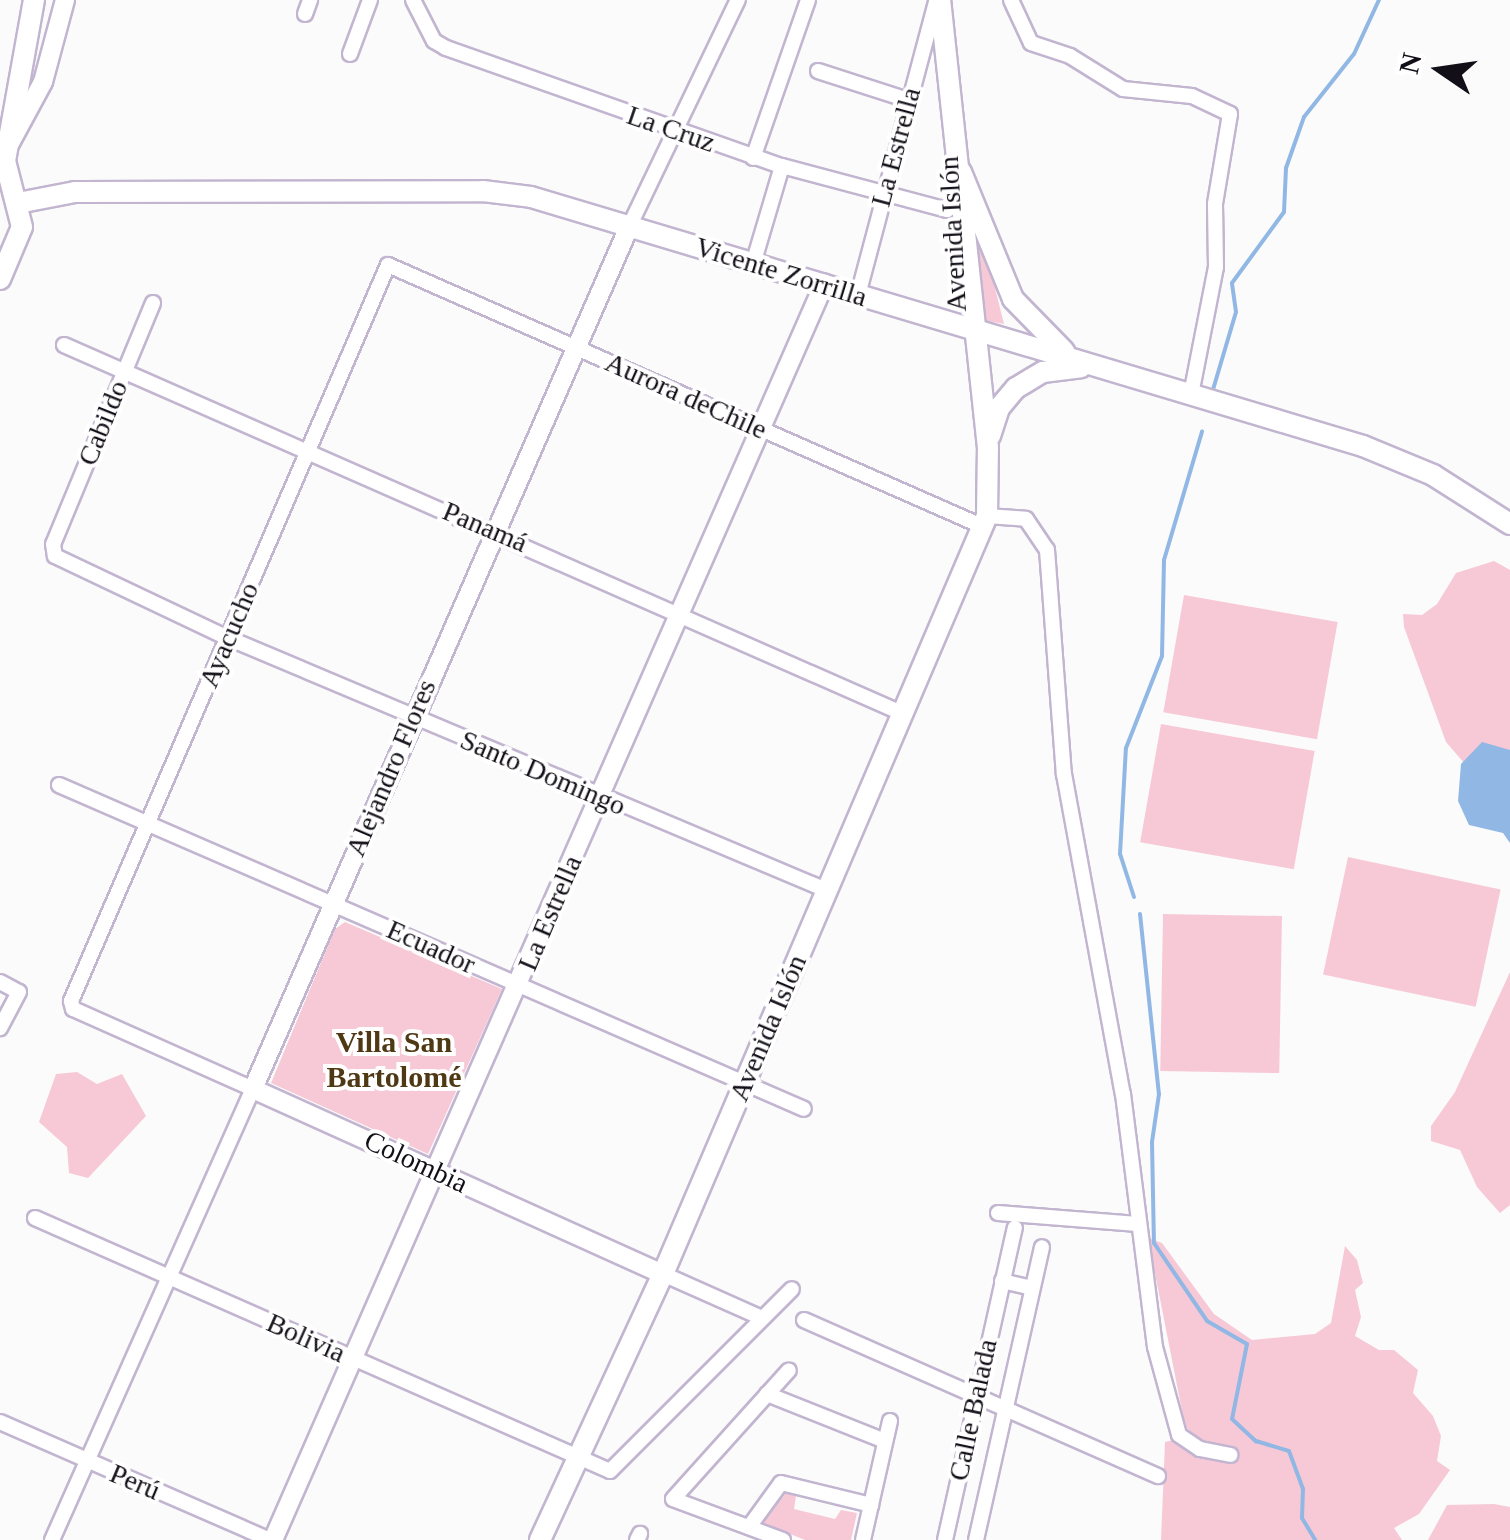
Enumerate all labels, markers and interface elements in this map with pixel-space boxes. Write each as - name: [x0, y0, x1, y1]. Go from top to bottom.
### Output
- north arrow: [1390, 20, 1490, 120]
- text: N: [1393, 50, 1428, 76]
- street label: La Estrella: [864, 84, 928, 210]
- street label: La Cruz: [623, 98, 719, 160]
- street label: Avenida Islón: [932, 155, 974, 313]
- street label: Vicente Zorrilla: [691, 230, 871, 314]
- street label: Aurora deChile: [600, 345, 772, 447]
- street label: Cabildo: [71, 376, 135, 470]
- street label: Panamá: [438, 494, 532, 560]
- street label: Ayacucho: [192, 577, 266, 693]
- street label: Alejandro Flores: [339, 674, 443, 862]
- street label: Santo Domingo: [455, 723, 631, 823]
- street label: La Estrella: [511, 850, 589, 976]
- street label: Ecuador: [382, 913, 480, 981]
- street label: Avenida Islón: [722, 950, 814, 1106]
- district label: Villa San Bartolomé: [327, 1024, 461, 1094]
- street label: Colombia: [359, 1123, 473, 1201]
- street label: Bolivia: [262, 1306, 350, 1370]
- street label: Calle Balada: [942, 1336, 1004, 1484]
- street label: Perú: [105, 1457, 165, 1507]

